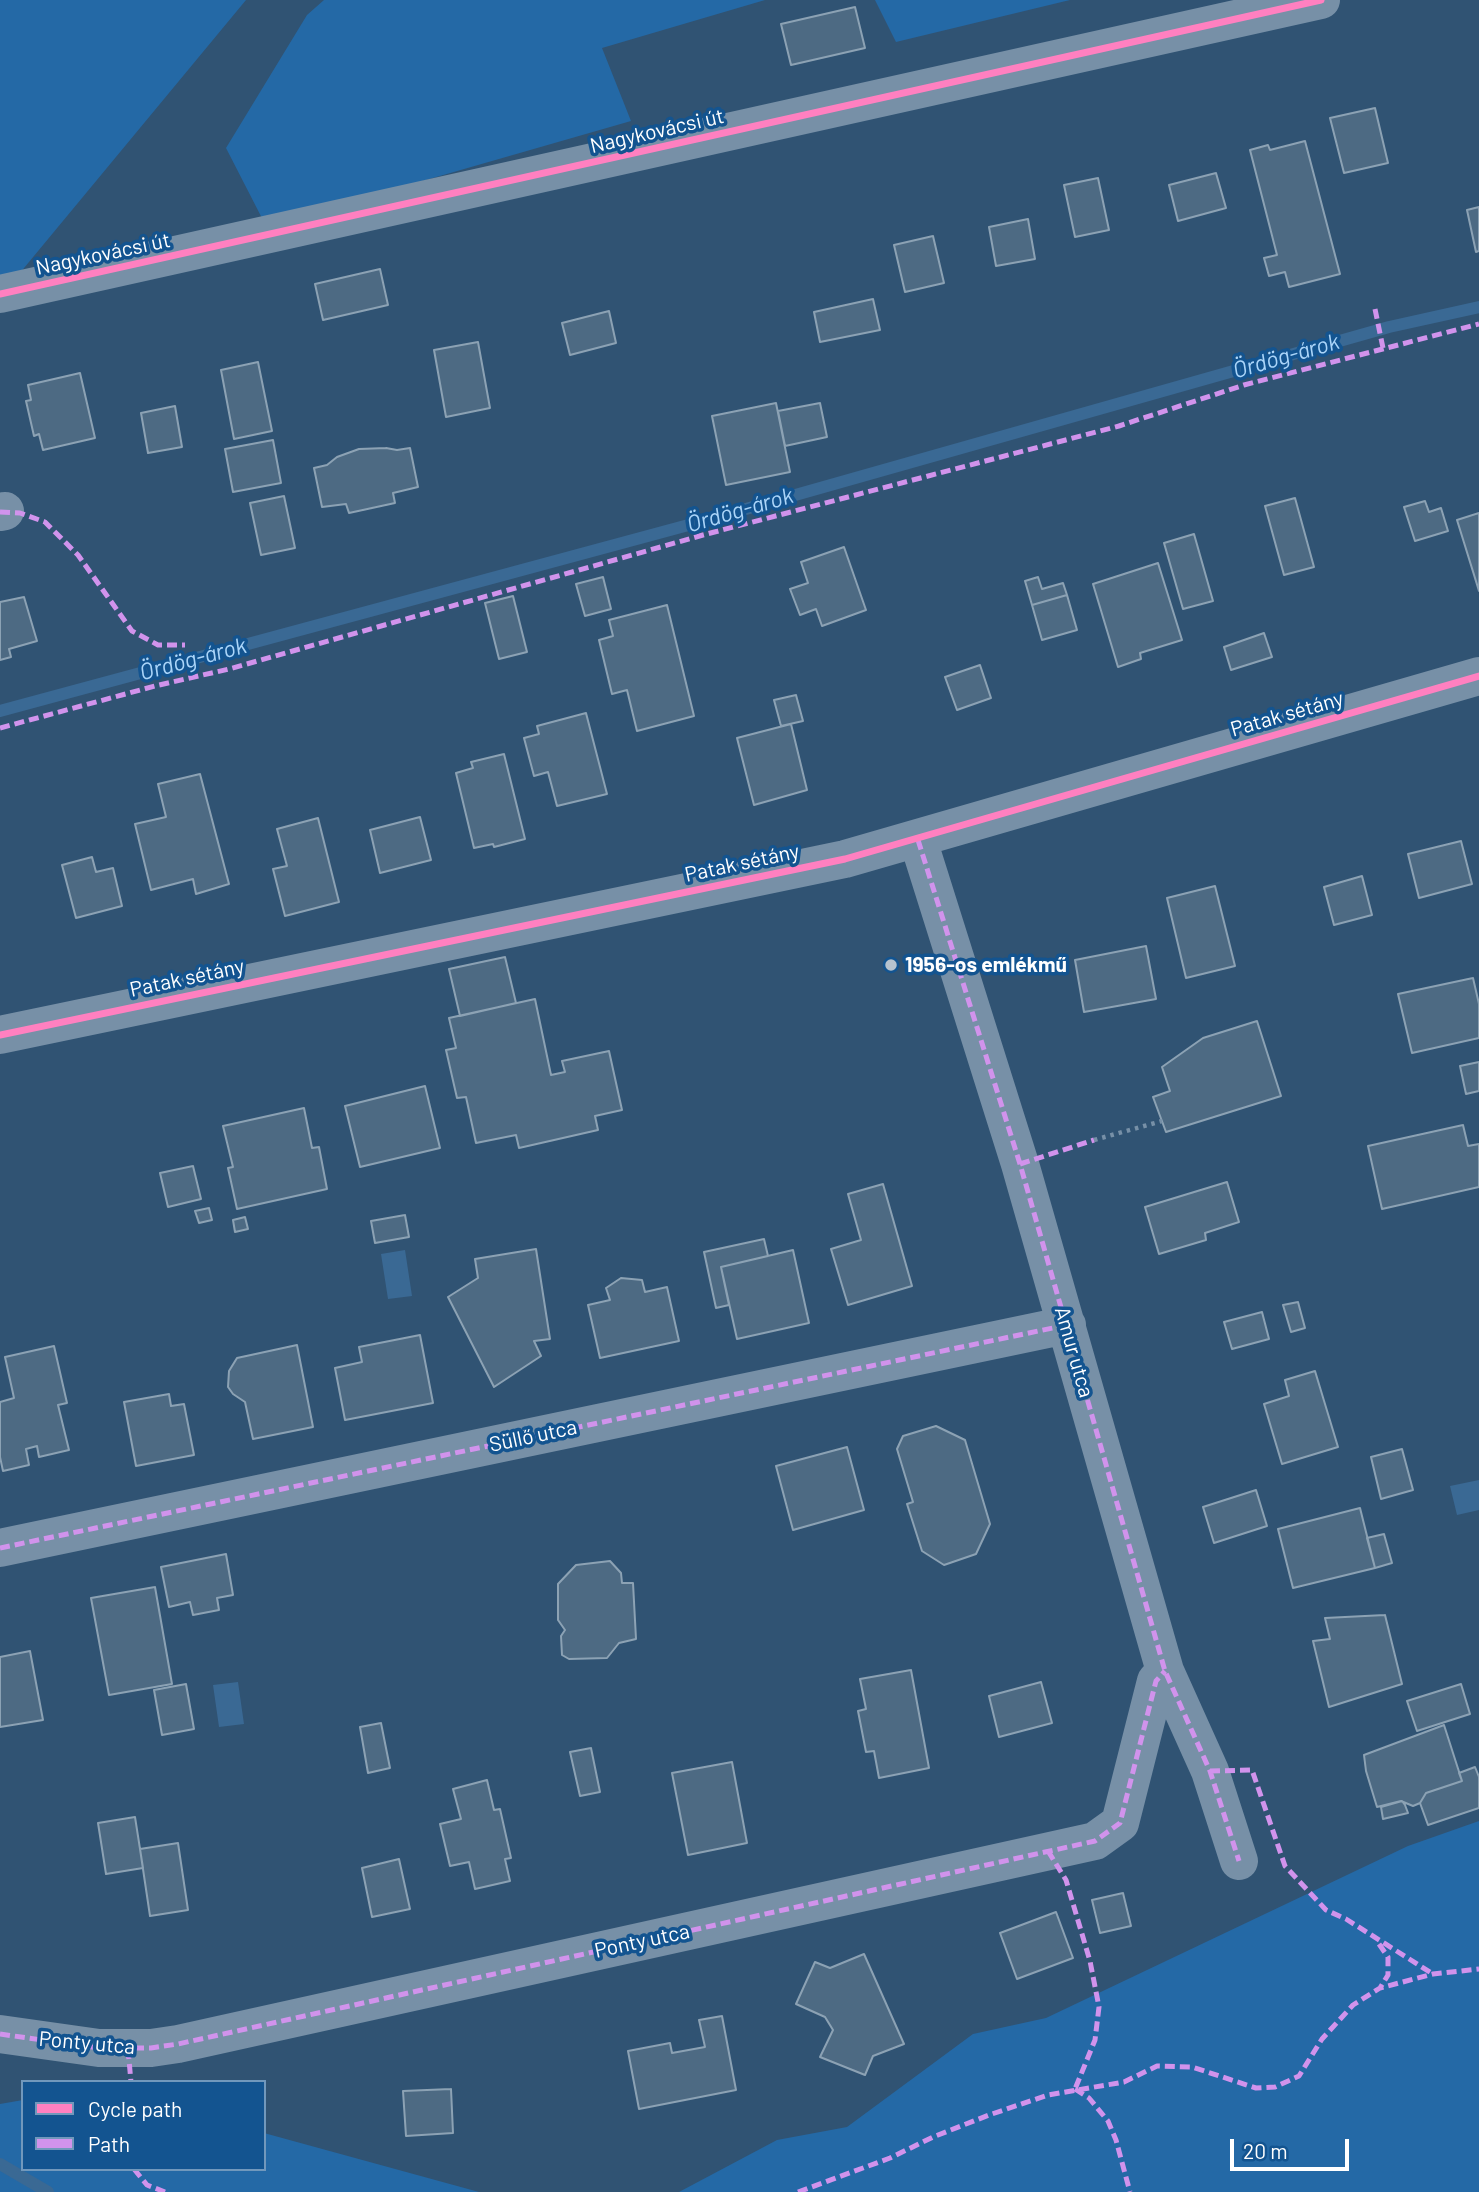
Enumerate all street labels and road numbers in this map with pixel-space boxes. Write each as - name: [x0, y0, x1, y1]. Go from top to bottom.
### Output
- street label: Nagykovácsi út: [588, 103, 726, 159]
- street label: Nagykovácsi út: [33, 227, 173, 281]
- street label: Patak sétány: [1228, 686, 1346, 742]
- street label: Patak sétány: [682, 839, 802, 887]
- street label: Patak sétány: [127, 954, 247, 1002]
- street label: Amur utca: [1049, 1304, 1099, 1400]
- street label: Süllő utca: [487, 1414, 579, 1458]
- street label: Ponty utca: [592, 1919, 692, 1963]
- street label: Ponty utca: [38, 2026, 136, 2060]

